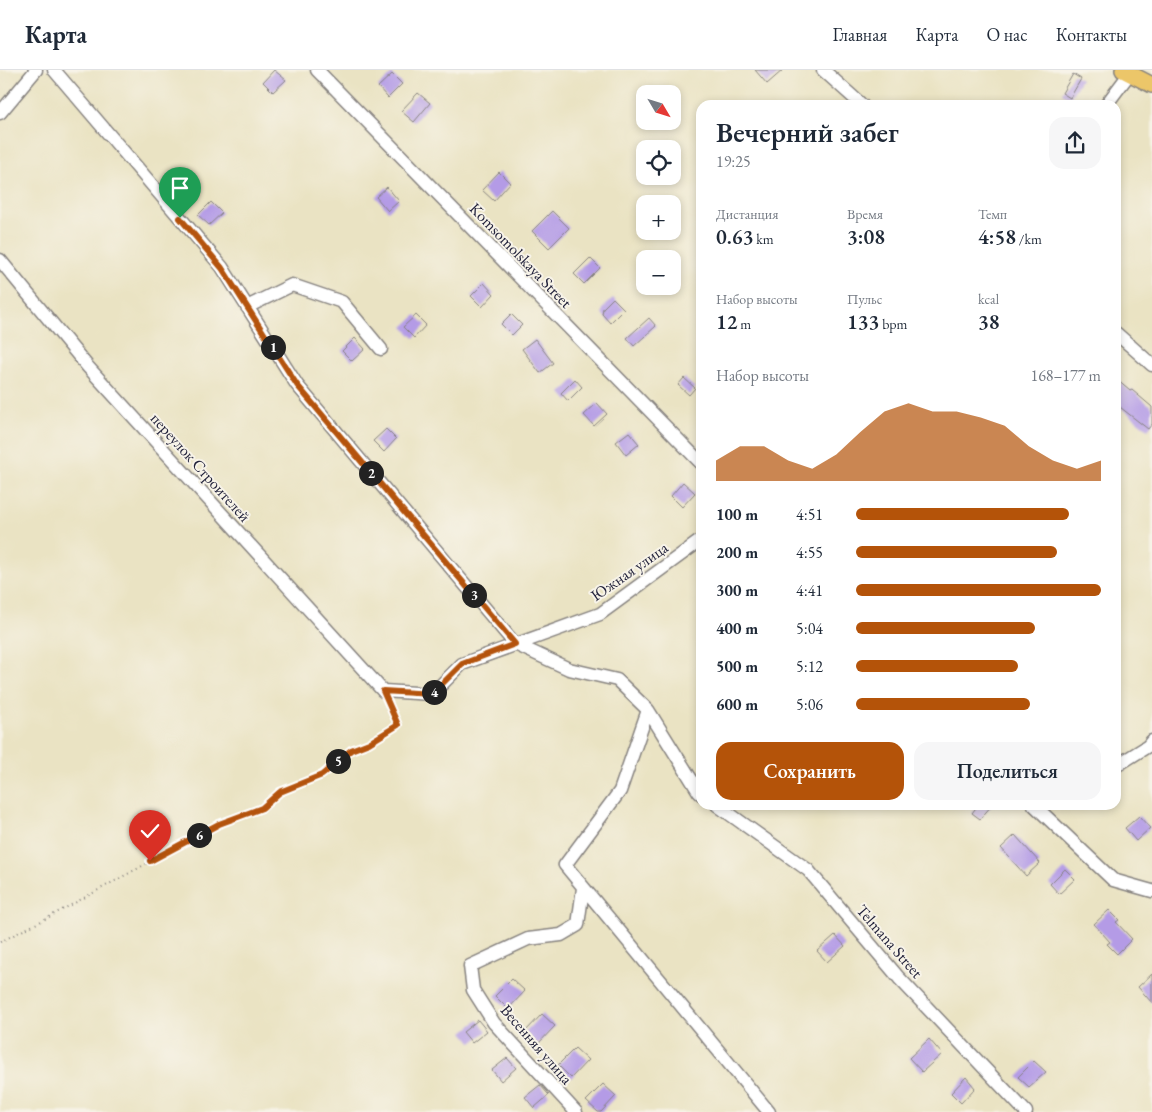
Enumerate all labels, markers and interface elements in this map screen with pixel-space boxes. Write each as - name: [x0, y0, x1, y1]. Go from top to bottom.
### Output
- text: Карта: [25, 19, 87, 50]
- text: Главная: [833, 23, 887, 46]
- text: Карта: [915, 23, 958, 46]
- text: О нас: [986, 23, 1028, 46]
- text: Контакты: [1056, 23, 1127, 46]
- north arrow: [636, 85, 681, 130]
- map controls: [636, 85, 681, 295]
- text: Вечерний забег: [716, 114, 899, 150]
- button: share: [1049, 117, 1101, 169]
- button: locate: [636, 140, 681, 185]
- text: 19:25: [716, 151, 751, 172]
- pin: [159, 167, 201, 218]
- icon: arrive: [166, 174, 194, 202]
- button: +: [636, 195, 681, 240]
- street label: Komsomolskaya Street: [465, 198, 576, 313]
- text: Дистанция: [716, 205, 778, 223]
- text: Время: [847, 205, 883, 223]
- text: Темп: [978, 205, 1007, 223]
- text: 0.63: [716, 223, 753, 250]
- text: 3:08: [847, 223, 885, 250]
- text: 4:58: [978, 223, 1016, 250]
- text: km: [753, 230, 774, 248]
- text: /km: [1016, 230, 1042, 248]
- button: −: [636, 250, 681, 295]
- text: Набор высоты: [716, 290, 797, 308]
- text: Пульс: [847, 290, 882, 308]
- text: kcal: [978, 290, 999, 308]
- text: 12: [716, 308, 738, 335]
- text: 133: [847, 308, 879, 335]
- text: 38: [978, 308, 1000, 335]
- text: m: [738, 315, 751, 333]
- text: bpm: [879, 315, 908, 333]
- pin: 1: [260, 334, 286, 360]
- text: 1: [270, 338, 277, 356]
- text: Набор высоты: [716, 365, 809, 386]
- text: 168–177 m: [1030, 365, 1101, 386]
- street label: переулок Строителей: [146, 408, 256, 527]
- pin: 2: [358, 460, 384, 486]
- text: 2: [368, 464, 375, 482]
- text: 100 m: [716, 504, 758, 525]
- text: 4:51: [796, 504, 823, 525]
- street label: Южная улица: [586, 537, 673, 606]
- text: 200 m: [716, 542, 758, 563]
- text: 4:55: [796, 542, 823, 563]
- text: 300 m: [716, 580, 758, 601]
- text: 4:41: [796, 580, 823, 601]
- pin: 3: [462, 582, 486, 608]
- text: 3: [471, 586, 478, 604]
- text: 400 m: [716, 618, 758, 639]
- text: 5:04: [796, 618, 823, 639]
- text: 500 m: [716, 656, 758, 677]
- text: 5:12: [796, 656, 823, 677]
- pin: 4: [422, 680, 446, 704]
- text: 4: [431, 683, 438, 701]
- text: 600 m: [716, 694, 758, 715]
- text: 5:06: [796, 694, 823, 715]
- button: Сохранить: [716, 742, 904, 800]
- button: Поделиться: [914, 742, 1101, 800]
- pin: 5: [326, 748, 350, 774]
- text: 5: [335, 752, 342, 770]
- pin: [129, 810, 171, 861]
- icon: check: [136, 817, 164, 845]
- pin: 6: [186, 822, 212, 848]
- text: 6: [196, 826, 203, 844]
- street label: Telmana Street: [852, 900, 927, 983]
- street label: Весенняя улица: [496, 1000, 578, 1089]

